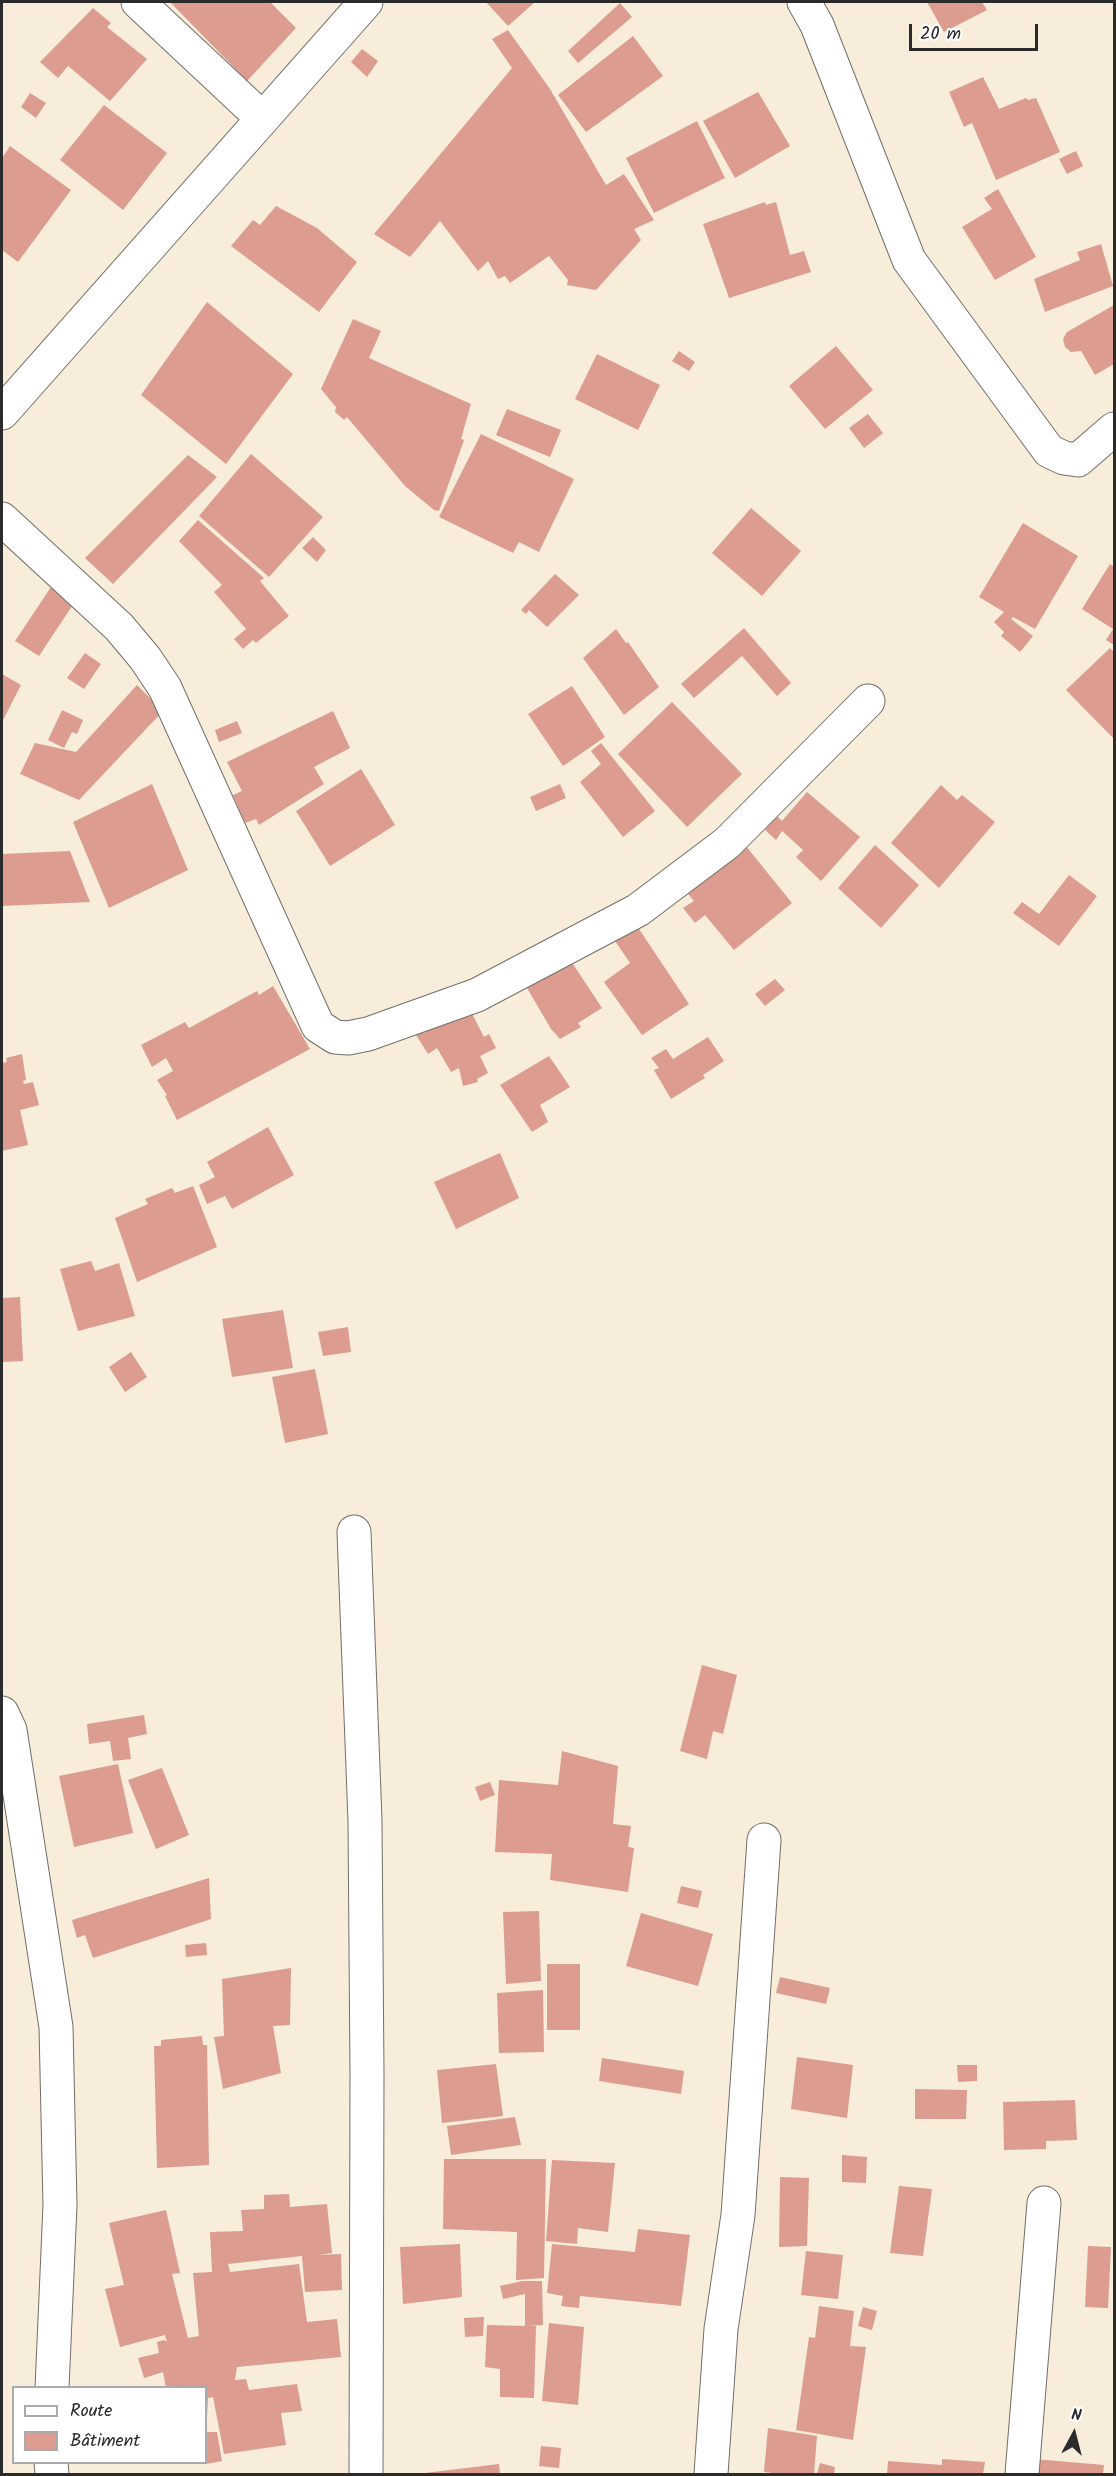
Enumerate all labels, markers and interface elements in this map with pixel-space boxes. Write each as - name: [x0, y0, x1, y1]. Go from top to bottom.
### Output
- scale bar: [912, 12, 1041, 50]
- text: 20 m: [920, 20, 961, 49]
- legend: [12, 2386, 207, 2464]
- text: Route: [70, 2397, 112, 2426]
- text: N: [1070, 2403, 1083, 2429]
- north arrow: [1044, 2404, 1104, 2464]
- text: Bâtiment: [70, 2427, 140, 2456]

